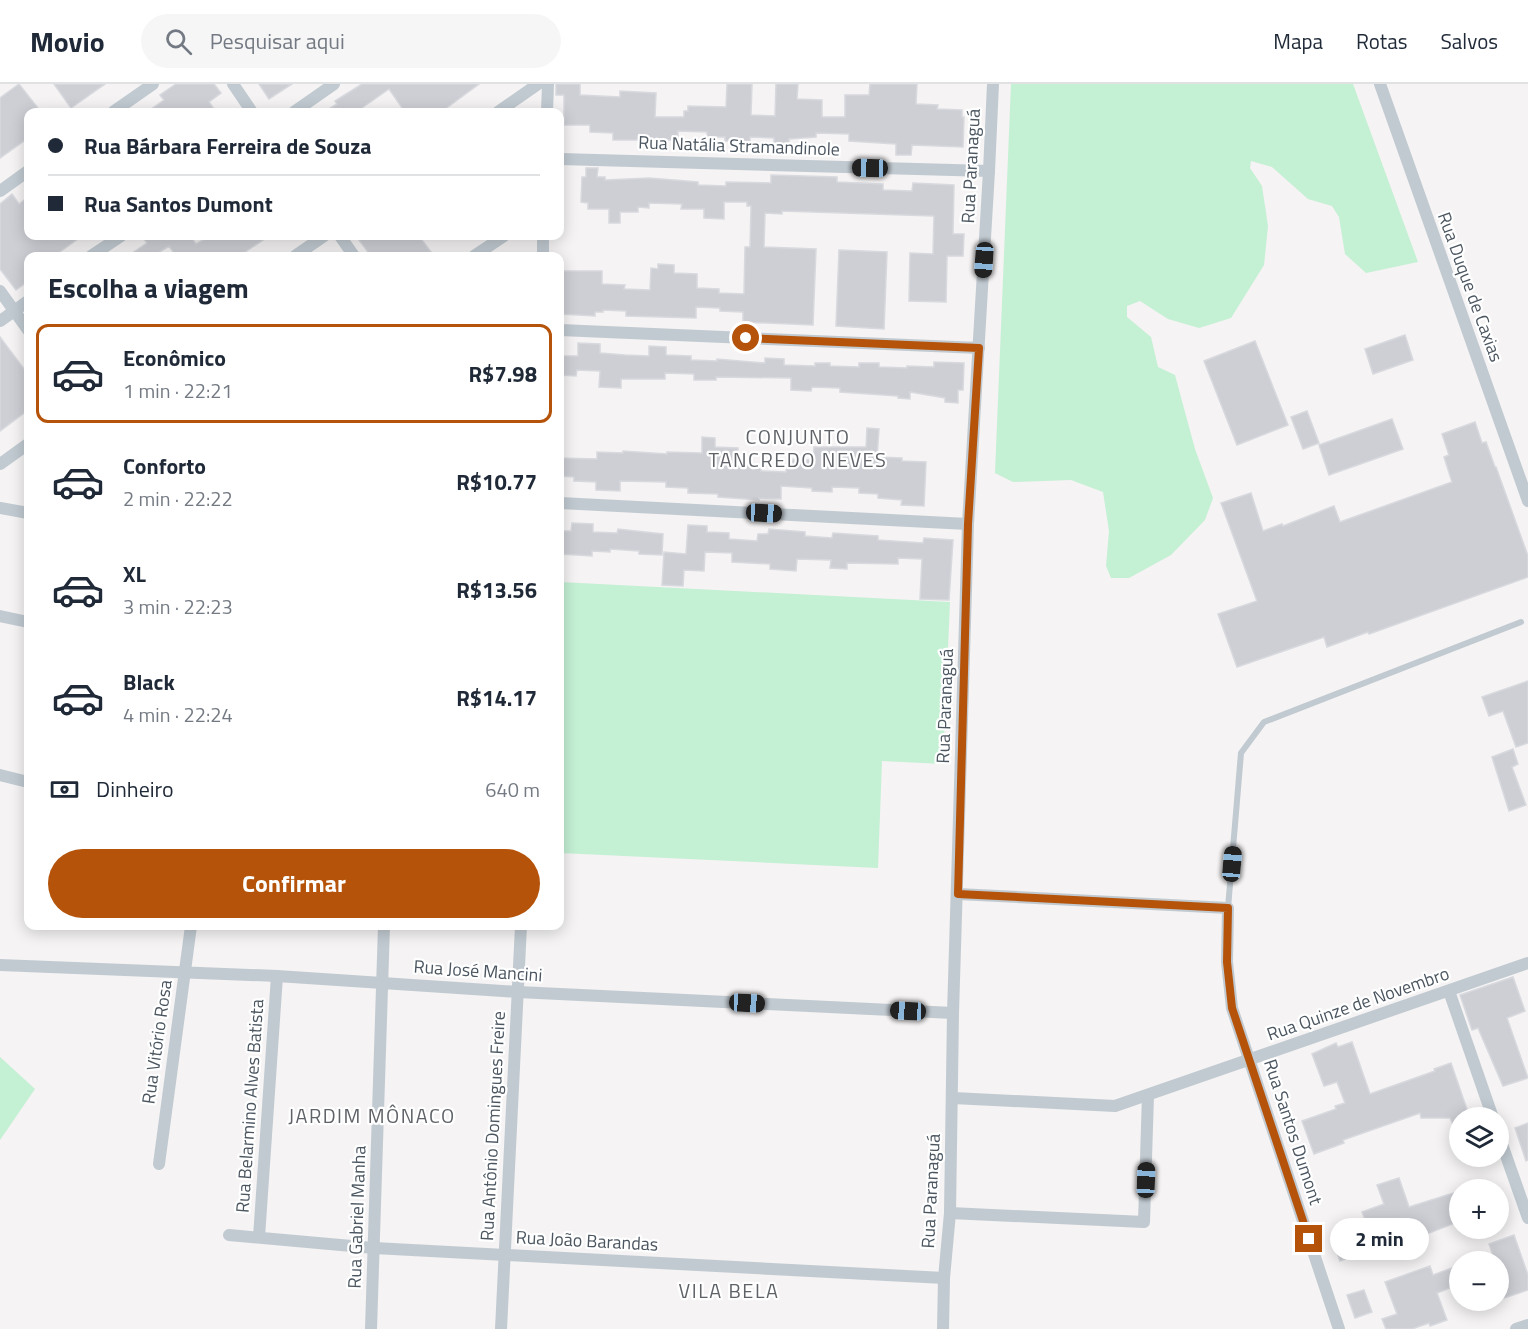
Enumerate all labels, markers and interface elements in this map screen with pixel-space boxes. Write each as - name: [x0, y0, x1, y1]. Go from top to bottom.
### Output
- search box: [141, 14, 561, 68]
- text: Movio: [30, 20, 105, 63]
- text: Pesquisar aqui: [210, 24, 345, 58]
- icon: search: [162, 25, 195, 58]
- text: Mapa: [1273, 25, 1323, 57]
- text: Rotas: [1356, 25, 1407, 57]
- text: Salvos: [1440, 25, 1498, 57]
- street label: Rua Paranaguá: [954, 108, 987, 224]
- street label: Rua Natália Stramandinole: [638, 128, 840, 163]
- text: Rua Bárbara Ferreira de Souza: [84, 129, 371, 163]
- car: [852, 159, 888, 177]
- text: Rua Santos Dumont: [84, 187, 273, 221]
- street label: Rua Duque de Caxias: [1431, 208, 1510, 366]
- car: [974, 241, 994, 279]
- text: Escolha a viagem: [48, 267, 249, 308]
- route start: [732, 324, 759, 351]
- text: Econômico: [123, 341, 226, 375]
- icon: car: [51, 347, 105, 401]
- text: R$7.98: [468, 357, 537, 391]
- text: 1 min · 22:21: [123, 375, 233, 406]
- district label: CONJUNTO TANCREDO NEVES: [709, 421, 887, 475]
- text: Conforto: [123, 449, 206, 483]
- icon: car: [51, 455, 105, 509]
- text: R$10.77: [456, 465, 537, 499]
- text: 2 min · 22:22: [123, 483, 233, 514]
- car: [746, 503, 782, 523]
- text: XL: [123, 557, 146, 591]
- icon: car: [51, 563, 105, 617]
- text: R$13.56: [456, 573, 537, 607]
- text: 3 min · 22:23: [123, 591, 233, 622]
- street label: Rua Paranaguá: [929, 648, 960, 764]
- text: Black: [123, 665, 175, 699]
- icon: car: [51, 671, 105, 725]
- text: R$14.17: [456, 681, 537, 715]
- text: 4 min · 22:24: [123, 699, 233, 730]
- text: Dinheiro: [96, 772, 174, 806]
- icon: cash: [48, 773, 81, 806]
- text: 640 m: [485, 774, 540, 805]
- car: [1221, 845, 1243, 883]
- button: Confirmar: [48, 849, 540, 918]
- street label: Rua José Mancini: [413, 953, 543, 988]
- street label: Rua Quinze de Novembro: [1263, 960, 1453, 1047]
- street label: Rua Vitório Rosa: [134, 978, 179, 1106]
- car: [729, 993, 765, 1013]
- street label: Rua Belarmino Alves Batista: [229, 998, 270, 1214]
- car: [890, 1001, 926, 1021]
- street label: Rua Antônio Domingues Freire: [473, 1010, 512, 1242]
- street label: Rua Santos Dumont: [1257, 1056, 1330, 1209]
- district label: JARDIM MÔNACO: [288, 1100, 456, 1131]
- map controls: [1449, 1107, 1509, 1311]
- button: layers: [1449, 1107, 1509, 1167]
- street label: Rua Paranaguá: [914, 1133, 947, 1249]
- street label: Rua Gabriel Manha: [341, 1145, 372, 1289]
- car: [1136, 1162, 1156, 1198]
- button: +: [1449, 1179, 1509, 1239]
- callout: 2 min: [1330, 1218, 1429, 1260]
- street label: Rua João Barandas: [515, 1223, 659, 1258]
- text: 2 min: [1355, 1223, 1404, 1254]
- route end: [1295, 1225, 1322, 1252]
- button: −: [1449, 1251, 1509, 1311]
- district label: VILA BELA: [679, 1275, 779, 1306]

